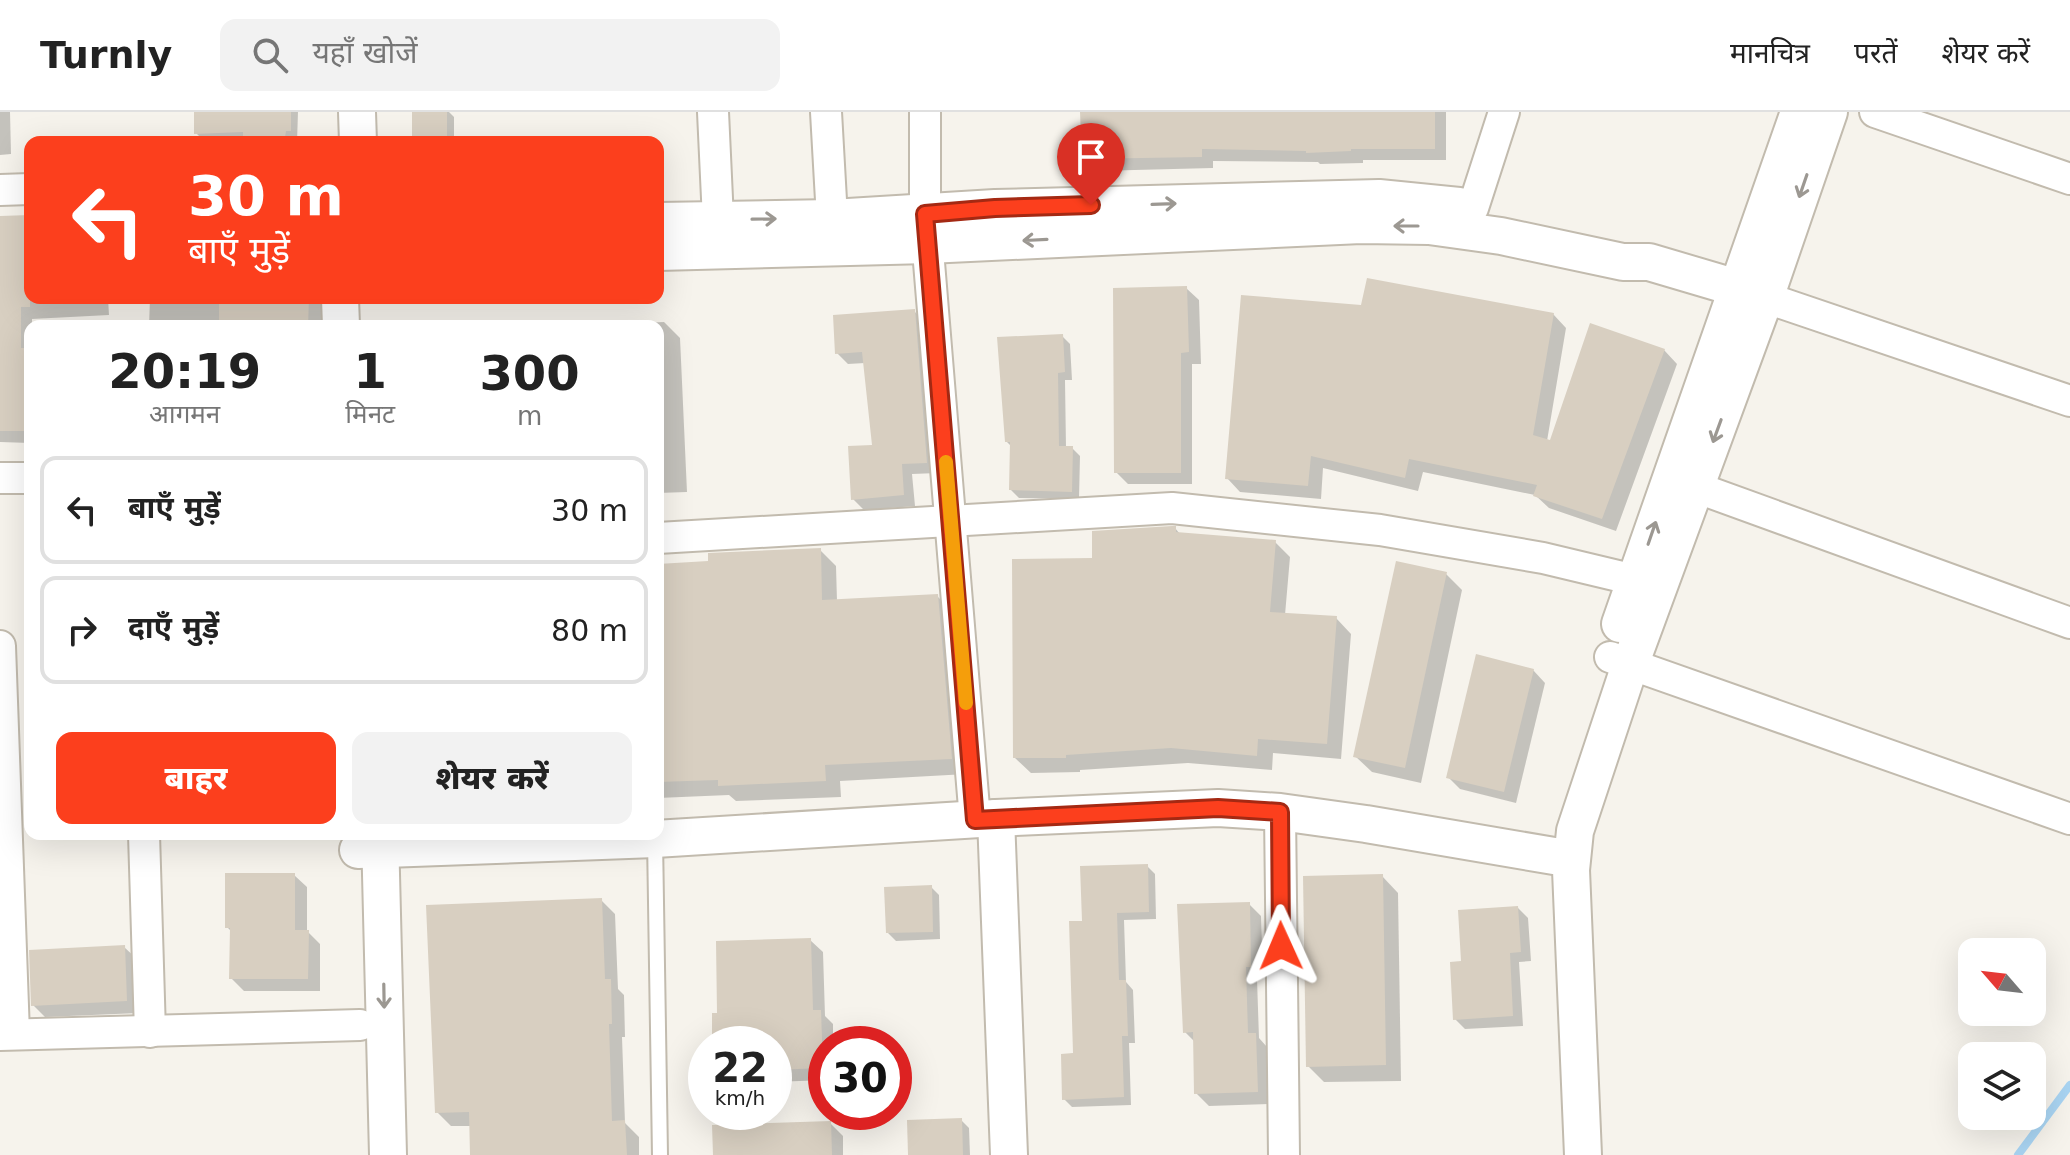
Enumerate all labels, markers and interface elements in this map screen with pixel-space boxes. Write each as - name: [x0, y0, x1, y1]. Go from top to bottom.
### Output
- search box: [220, 19, 780, 91]
- text: Turnly: [40, 33, 172, 77]
- icon: search: [248, 33, 292, 77]
- text: यहाँ खोजें: [312, 35, 418, 70]
- text: मानचित्र: [1730, 37, 1810, 70]
- text: परतें: [1854, 37, 1897, 70]
- text: शेयर करें: [1941, 37, 2030, 70]
- pin: [1057, 123, 1125, 205]
- icon: arrive: [1069, 135, 1113, 179]
- text: 30 m: [188, 163, 344, 228]
- icon: left: [56, 168, 160, 272]
- one-way arrow: [1795, 173, 1810, 198]
- one-way arrow: [1150, 196, 1177, 211]
- one-way arrow: [750, 211, 777, 227]
- one-way arrow: [1393, 218, 1420, 234]
- text: बाएँ मुड़ें: [188, 230, 290, 271]
- one-way arrow: [1022, 232, 1049, 247]
- text: 20:19: [108, 343, 261, 399]
- text: 1: [354, 343, 387, 399]
- text: 300: [479, 345, 580, 401]
- text: आगमन: [149, 399, 220, 429]
- text: मिनट: [345, 399, 395, 429]
- text: m: [517, 401, 542, 431]
- one-way arrow: [1709, 418, 1723, 443]
- icon: left: [60, 488, 104, 532]
- text: बाएँ मुड़ें: [128, 490, 221, 525]
- text: 30 m: [551, 493, 628, 528]
- one-way arrow: [1646, 521, 1660, 545]
- icon: right: [60, 608, 104, 652]
- text: दाएँ मुड़ें: [128, 610, 219, 645]
- text: 80 m: [551, 613, 628, 648]
- button: बाहर: [56, 732, 336, 824]
- button: शेयर करें: [352, 732, 632, 824]
- position arrow: [1239, 904, 1323, 988]
- north arrow: [1958, 938, 2046, 1026]
- map controls: [1958, 938, 2046, 1130]
- one-way arrow: [376, 982, 392, 1009]
- speed limit sign: 30: [808, 1026, 912, 1130]
- button: layers: [1958, 1042, 2046, 1130]
- text: 22: [712, 1045, 768, 1091]
- text: km/h: [715, 1086, 765, 1110]

